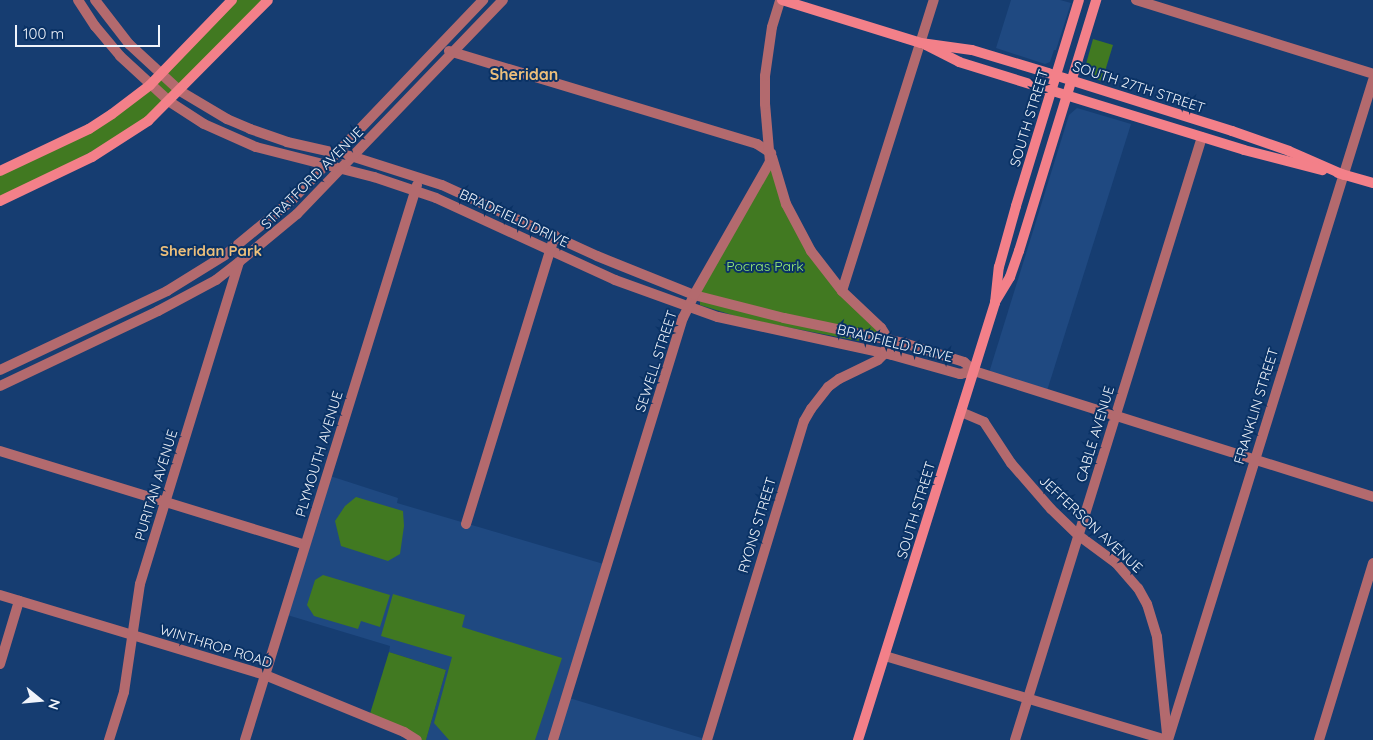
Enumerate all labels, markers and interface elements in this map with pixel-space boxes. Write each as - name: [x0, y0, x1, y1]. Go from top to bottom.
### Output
- scale bar: [18, 15, 162, 47]
- text: 100 m: [23, 24, 64, 43]
- street label: SOUTH 27TH STREET: [1071, 58, 1207, 116]
- district label: Sheridan: [490, 64, 558, 84]
- street label: SOUTH STREET: [1006, 67, 1052, 169]
- street label: STRATFORD AVENUE: [257, 123, 367, 233]
- street label: BRADFIELD DRIVE: [457, 185, 571, 251]
- district label: Sheridan Park: [160, 242, 262, 260]
- park label: Pocras Park: [726, 258, 804, 274]
- street label: SEWELL STREET: [632, 308, 680, 414]
- street label: BRADFIELD DRIVE: [835, 321, 955, 365]
- street label: FRANKLIN STREET: [1230, 346, 1282, 466]
- street label: CABLE AVENUE: [1072, 384, 1118, 484]
- street label: PLYMOUTH AVENUE: [292, 389, 346, 519]
- street label: PURITAN AVENUE: [131, 427, 181, 543]
- street label: SOUTH STREET: [893, 459, 939, 561]
- street label: JEFFERSON AVENUE: [1036, 472, 1146, 576]
- street label: RYONS STREET: [734, 475, 780, 575]
- street label: WINTHROP ROAD: [158, 621, 274, 671]
- north arrow: [15, 675, 65, 725]
- text: N: [44, 697, 64, 712]

